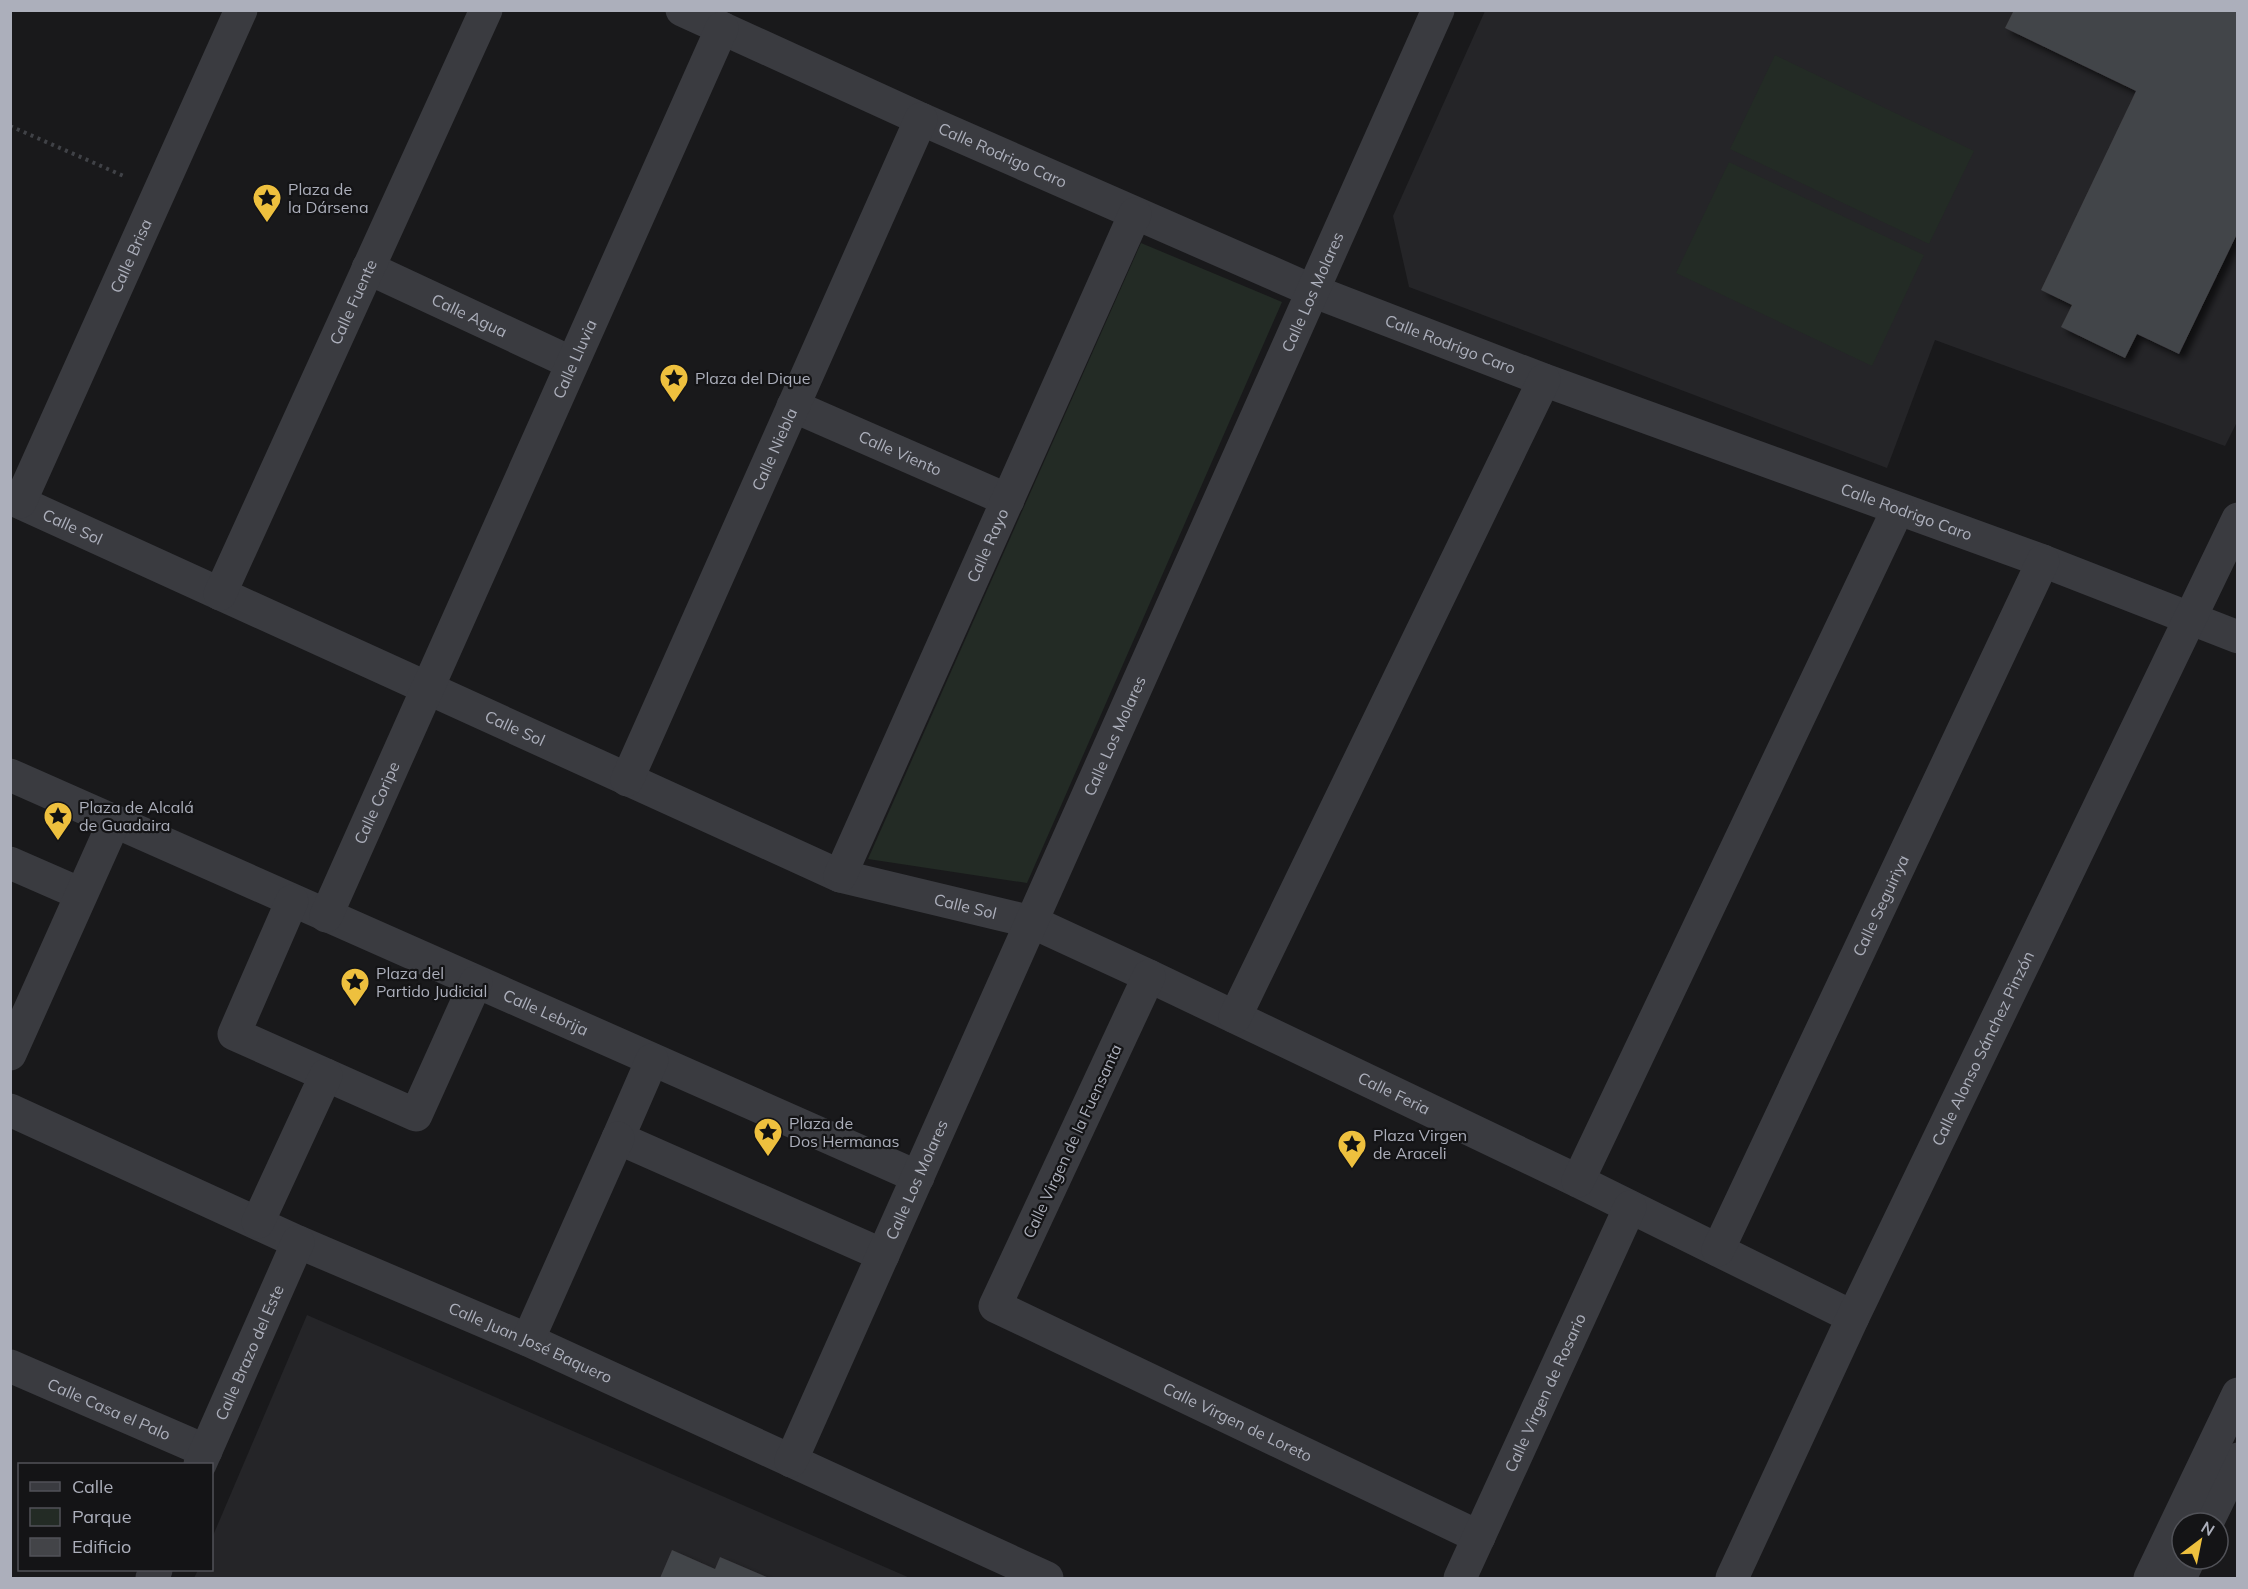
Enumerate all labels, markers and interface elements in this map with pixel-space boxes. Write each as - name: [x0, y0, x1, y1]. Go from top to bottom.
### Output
- street label: Calle Rodrigo Caro: [935, 118, 1070, 192]
- place label: Plaza de la Dársena: [288, 179, 368, 217]
- place icon: Plaza de la Dársena: [251, 182, 283, 224]
- street label: Calle Brisa: [105, 216, 156, 296]
- street label: Calle Los Molares: [1277, 229, 1348, 355]
- street label: Calle Fuente: [325, 256, 381, 348]
- street label: Calle Agua: [429, 289, 510, 341]
- street label: Calle Rodrigo Caro: [1382, 310, 1518, 378]
- street label: Calle Lluvia: [548, 316, 601, 402]
- place icon: Plaza del Dique: [658, 362, 690, 404]
- place label: Plaza del Dique: [695, 368, 810, 388]
- street label: Calle Niebla: [747, 405, 801, 494]
- street label: Calle Viento: [856, 426, 945, 480]
- street label: Calle Rodrigo Caro: [1838, 479, 1975, 544]
- street label: Calle Sol: [40, 504, 106, 549]
- street label: Calle Rayo: [962, 505, 1013, 585]
- street label: Calle Los Molares: [1079, 673, 1150, 799]
- street label: Calle Sol: [482, 706, 548, 750]
- street label: Calle Coripe: [349, 758, 404, 847]
- place label: Plaza de Alcalá de Guadaira: [79, 797, 194, 835]
- place icon: Plaza de Alcalá de Guadaira: [42, 800, 74, 842]
- street label: Calle Seguiriya: [1848, 851, 1913, 959]
- street label: Calle Sol: [932, 889, 999, 923]
- street label: Calle Alonso Sánchez Pinzón: [1927, 948, 2038, 1149]
- place label: Plaza del Partido Judicial: [376, 963, 487, 1001]
- place icon: Plaza del Partido Judicial: [339, 966, 371, 1008]
- street label: Calle Lebrija: [500, 985, 591, 1040]
- street label: Calle Virgen de la Fuensanta: [1018, 1041, 1126, 1241]
- street label: Calle Feria: [1355, 1067, 1433, 1119]
- place label: Plaza de Dos Hermanas: [789, 1113, 900, 1151]
- place icon: Plaza de Dos Hermanas: [752, 1116, 784, 1158]
- street label: Calle Los Molares: [881, 1116, 952, 1243]
- place label: Plaza Virgen de Araceli: [1373, 1125, 1467, 1163]
- place icon: Plaza Virgen de Araceli: [1336, 1128, 1368, 1170]
- street label: Calle Brazo del Este: [211, 1281, 288, 1423]
- street label: Calle Juan José Baquero: [446, 1297, 615, 1387]
- street label: Calle Virgen de Rosario: [1500, 1310, 1590, 1475]
- street label: Calle Casa el Palo: [44, 1374, 174, 1444]
- street label: Calle Virgen de Loreto: [1160, 1378, 1315, 1466]
- legend: [18, 1463, 213, 1571]
- text: Calle: [72, 1475, 113, 1498]
- text: Parque: [72, 1505, 131, 1528]
- north arrow: [2170, 1511, 2230, 1571]
- text: N: [2198, 1517, 2218, 1540]
- text: Edificio: [72, 1535, 131, 1558]

